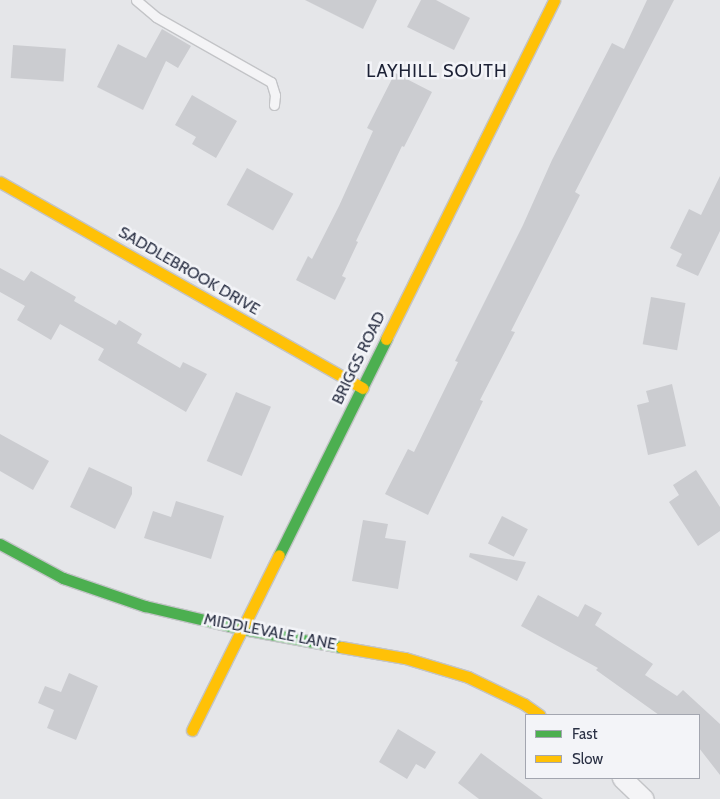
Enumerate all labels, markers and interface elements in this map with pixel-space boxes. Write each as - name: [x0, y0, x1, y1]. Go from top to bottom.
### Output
- district label: LAYHILL SOUTH: [365, 60, 509, 82]
- street label: SADDLEBROOK DRIVE: [115, 223, 263, 319]
- street label: BRIGGS ROAD: [328, 308, 390, 408]
- street label: MIDDLEVALE LANE: [202, 610, 338, 654]
- legend: [525, 714, 700, 779]
- text: Fast: [572, 725, 597, 743]
- text: Slow: [572, 750, 603, 768]

